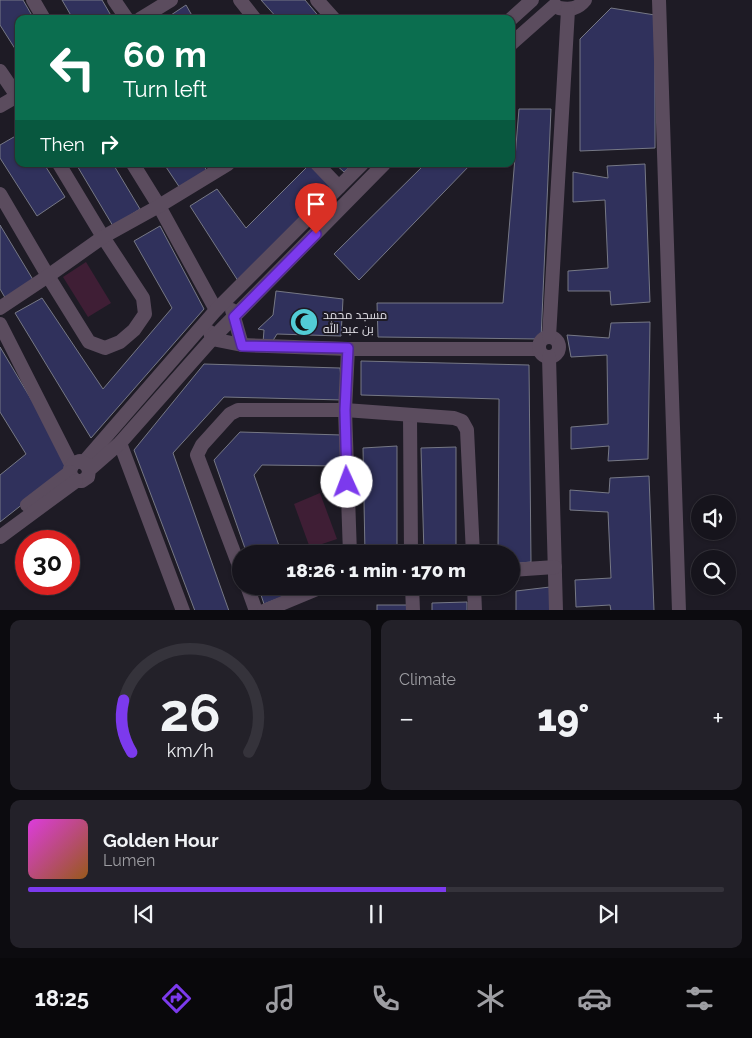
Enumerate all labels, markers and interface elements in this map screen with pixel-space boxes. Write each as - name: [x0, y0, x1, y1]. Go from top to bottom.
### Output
- text: 60 m: [123, 34, 207, 75]
- icon: left: [40, 35, 105, 100]
- text: Turn left: [123, 76, 207, 102]
- icon: right: [95, 130, 123, 158]
- text: Then: [40, 133, 85, 155]
- pin: [295, 183, 337, 234]
- icon: arrive: [302, 190, 330, 218]
- mosque icon: مسجد محمد بن عبد الله: [289, 307, 319, 337]
- place label: مسجد محمد بن عبد الله: [323, 308, 387, 336]
- position arrow: [320, 455, 372, 507]
- map controls: [691, 495, 736, 595]
- button: sound: [691, 495, 736, 540]
- speed limit sign: 30: [15, 530, 80, 595]
- button: search: [691, 550, 736, 595]
- text: 18:26 · 1 min · 170 m: [286, 559, 466, 581]
- text: Climate: [399, 670, 456, 689]
- text: 26: [160, 682, 221, 743]
- text: 19°: [537, 695, 589, 740]
- text: −: [399, 702, 414, 735]
- text: +: [712, 702, 724, 735]
- text: km/h: [167, 740, 214, 761]
- text: Golden Hour: [103, 829, 219, 851]
- text: Lumen: [103, 851, 155, 870]
- icon: previous: [130, 900, 158, 928]
- icon: pause: [362, 900, 390, 928]
- icon: next: [594, 900, 622, 928]
- icon: directions: [159, 981, 194, 1016]
- icon: music: [263, 981, 298, 1016]
- icon: phone: [368, 981, 403, 1016]
- icon: climate: [473, 981, 508, 1016]
- icon: car: [577, 981, 612, 1016]
- icon: filters: [682, 981, 717, 1016]
- text: 18:25: [35, 985, 89, 1011]

